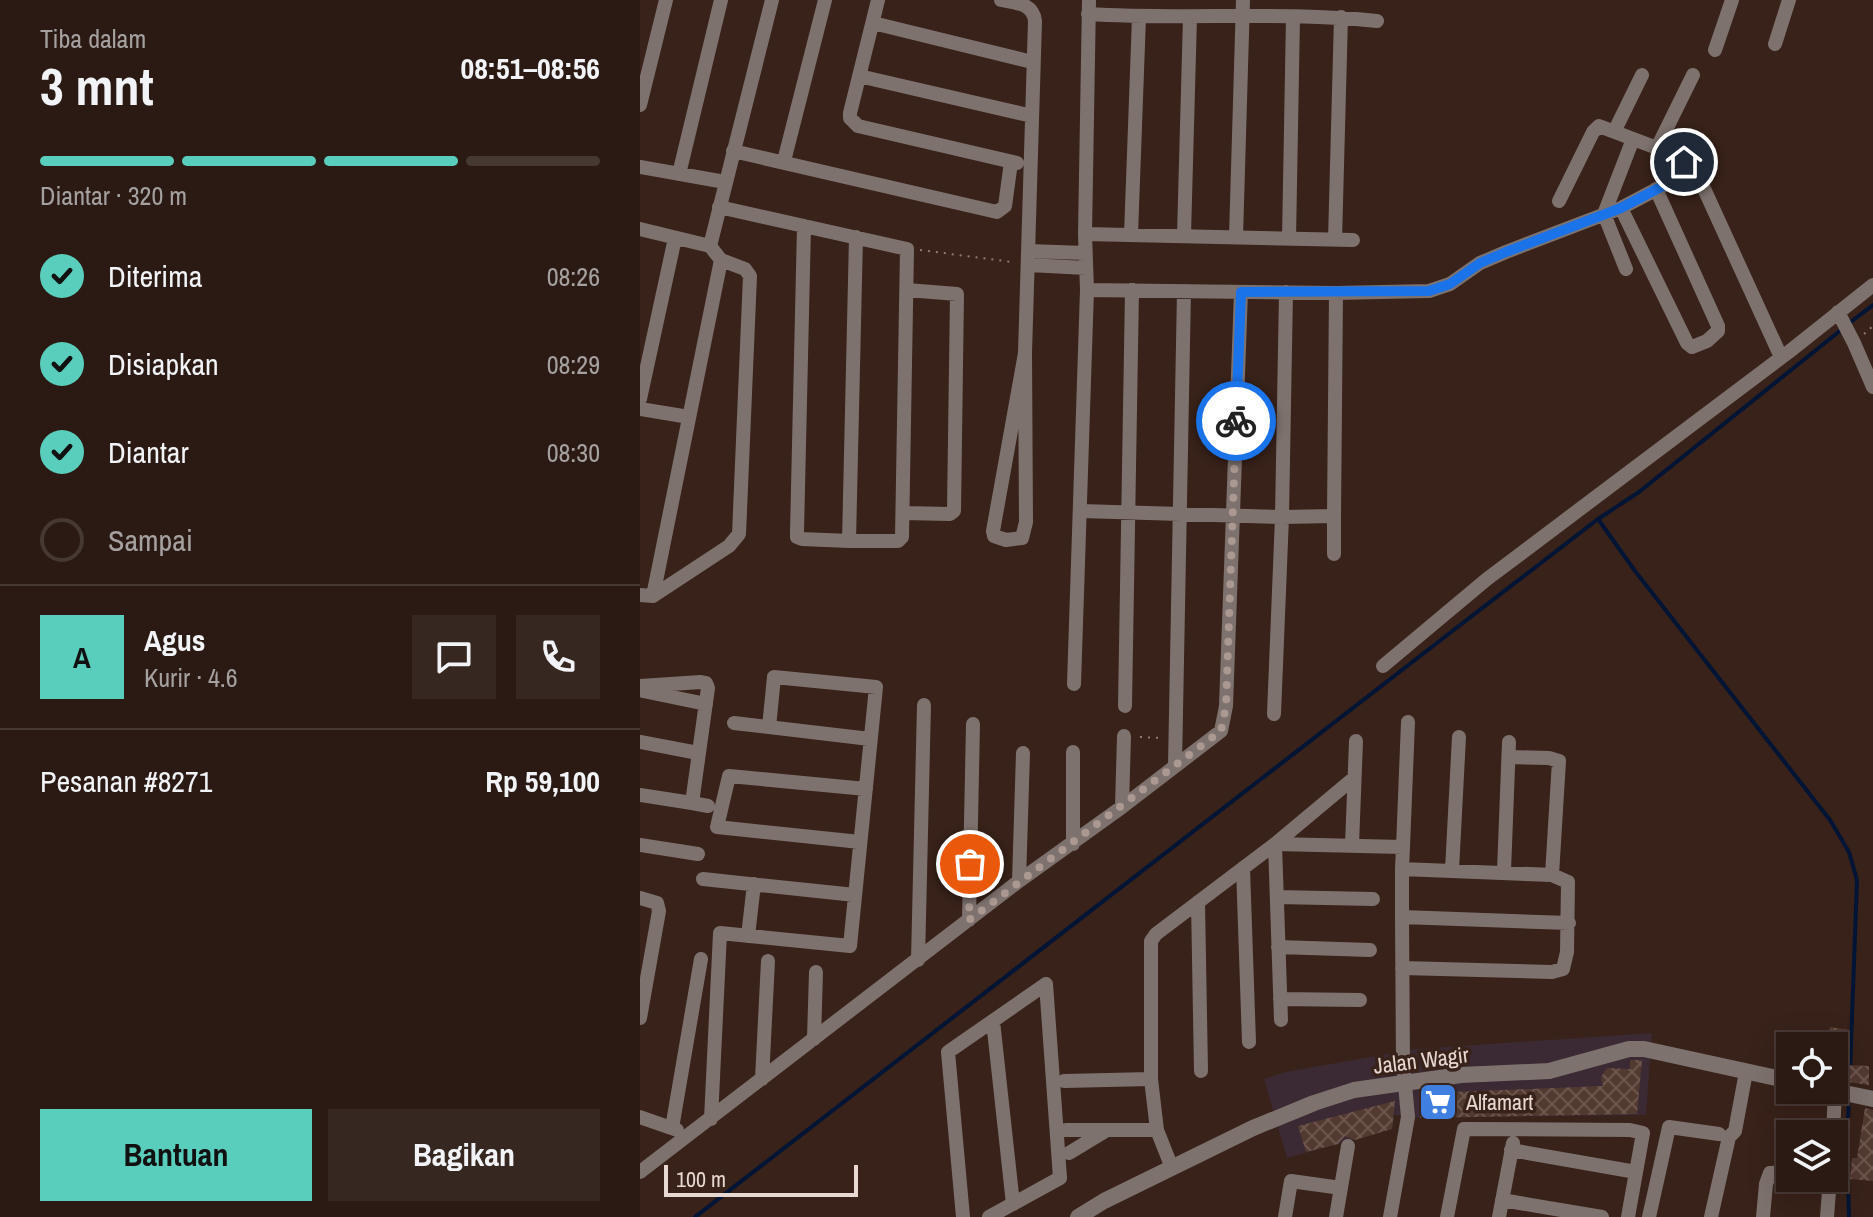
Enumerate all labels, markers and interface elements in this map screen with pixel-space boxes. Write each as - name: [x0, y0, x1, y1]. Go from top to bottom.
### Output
- text: Tiba dalam: [40, 21, 146, 56]
- text: 08:51–08:56: [461, 48, 600, 88]
- text: 3 mnt: [40, 51, 154, 121]
- pin: [1650, 128, 1718, 196]
- icon: home: [1662, 140, 1706, 184]
- text: Diantar · 320 m: [40, 178, 187, 213]
- icon: check: [40, 254, 84, 298]
- text: Diterima: [108, 256, 202, 296]
- text: 08:26: [547, 259, 600, 294]
- icon: check: [40, 342, 84, 386]
- text: Disiapkan: [108, 344, 219, 384]
- text: 08:29: [547, 347, 600, 382]
- courier: [1196, 381, 1276, 461]
- icon: bike: [1214, 399, 1258, 443]
- icon: check: [40, 430, 84, 474]
- text: Diantar: [108, 432, 189, 472]
- text: 08:30: [547, 435, 600, 470]
- text: Sampai: [108, 520, 193, 560]
- button: chat: [412, 615, 496, 699]
- button: phone: [516, 615, 600, 699]
- text: Agus: [144, 620, 206, 660]
- text: A: [73, 637, 91, 677]
- text: Kurir · 4.6: [144, 660, 238, 695]
- text: Pesanan #8271: [40, 761, 212, 801]
- text: Rp 59,100: [485, 761, 600, 801]
- pin: [936, 830, 1004, 898]
- icon: bag: [948, 842, 992, 886]
- map controls: [1776, 1032, 1848, 1192]
- button: locate: [1776, 1032, 1848, 1104]
- street label: Jalan Wagir: [1372, 1039, 1470, 1081]
- supermarket icon: Alfamart: [1417, 1081, 1459, 1123]
- place label: Alfamart: [1465, 1087, 1533, 1117]
- button: Bantuan: [40, 1109, 312, 1201]
- button: Bagikan: [328, 1109, 600, 1201]
- button: layers: [1776, 1120, 1848, 1192]
- scale bar: [664, 1161, 858, 1197]
- text: 100 m: [676, 1164, 726, 1194]

